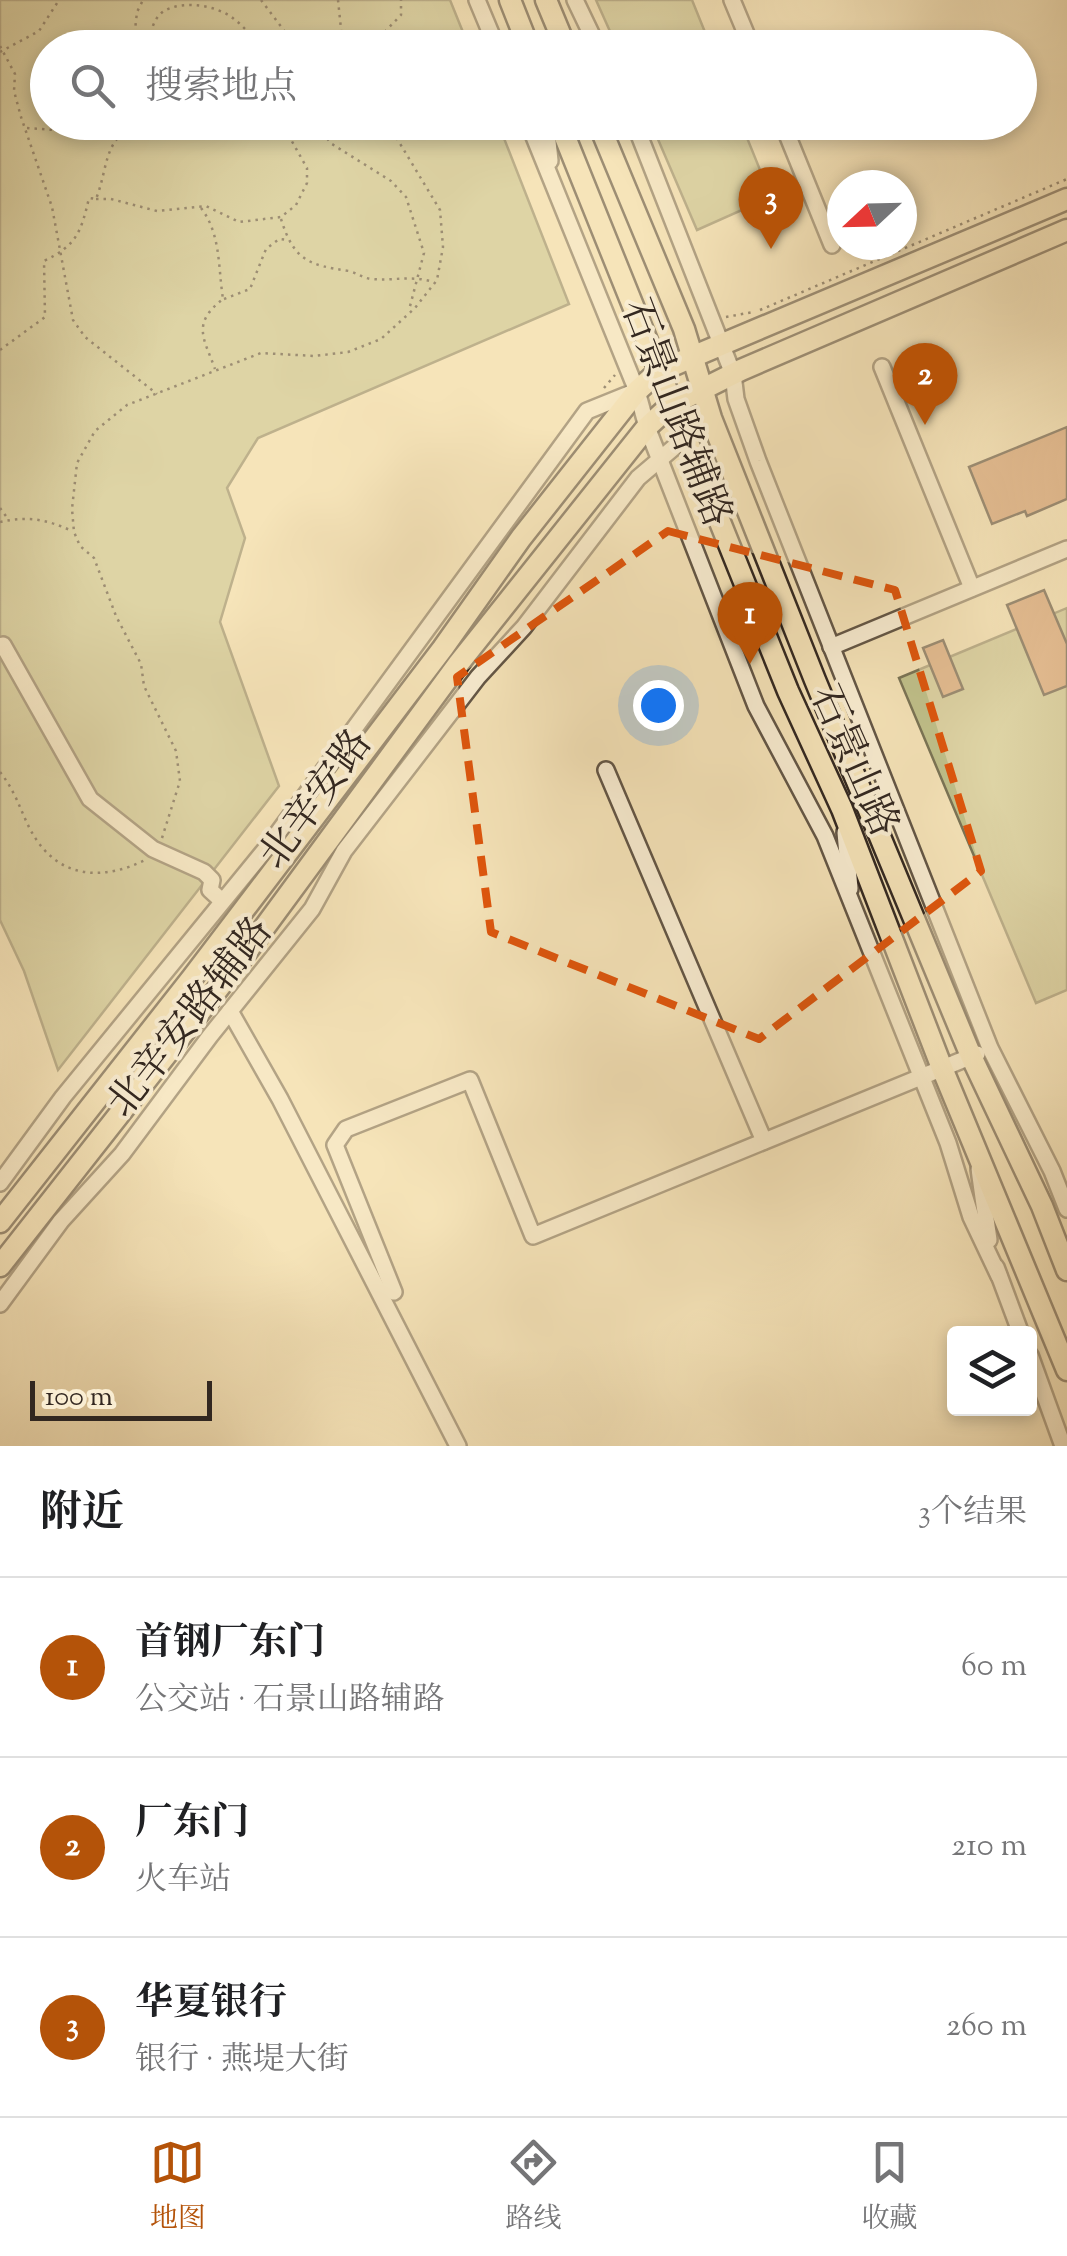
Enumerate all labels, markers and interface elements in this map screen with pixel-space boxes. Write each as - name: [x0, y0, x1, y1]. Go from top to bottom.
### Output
- search box: [30, 30, 1037, 140]
- icon: search: [65, 58, 120, 113]
- text: 搜索地点: [145, 62, 297, 116]
- pin: 3: [738, 166, 804, 249]
- north arrow: [827, 170, 917, 260]
- street label: 石景山路辅路: [604, 291, 743, 536]
- pin: 2: [892, 342, 958, 425]
- pin: 1: [718, 582, 782, 664]
- street label: 石景山路: [793, 677, 910, 847]
- your location: [633, 680, 684, 731]
- street label: 北辛安路: [248, 719, 388, 882]
- street label: 北辛安路辅路: [95, 907, 288, 1131]
- map controls: [947, 1326, 1037, 1416]
- button: layers: [947, 1326, 1037, 1416]
- scale bar: [30, 1376, 212, 1420]
- text: 100 m: [45, 1378, 113, 1418]
- text: 附近: [40, 1485, 124, 1545]
- text: 3个结果: [918, 1491, 1027, 1537]
- text: 首钢厂东门: [135, 1618, 325, 1672]
- text: 1: [67, 1644, 78, 1690]
- text: 60 m: [961, 1644, 1027, 1690]
- text: 公交站 · 石景山路辅路: [135, 1678, 445, 1724]
- text: 厂东门: [135, 1798, 249, 1852]
- text: 2: [65, 1824, 80, 1870]
- text: 210 m: [951, 1824, 1027, 1870]
- text: 火车站: [135, 1858, 231, 1904]
- text: 华夏银行: [135, 1978, 287, 2032]
- text: 3: [66, 2004, 79, 2050]
- text: 260 m: [946, 2004, 1027, 2050]
- text: 银行 · 燕堤大街: [135, 2038, 349, 2084]
- tab: 地图: [150, 2135, 206, 2240]
- tab: 路线: [505, 2135, 561, 2240]
- tab: 收藏: [861, 2135, 917, 2240]

